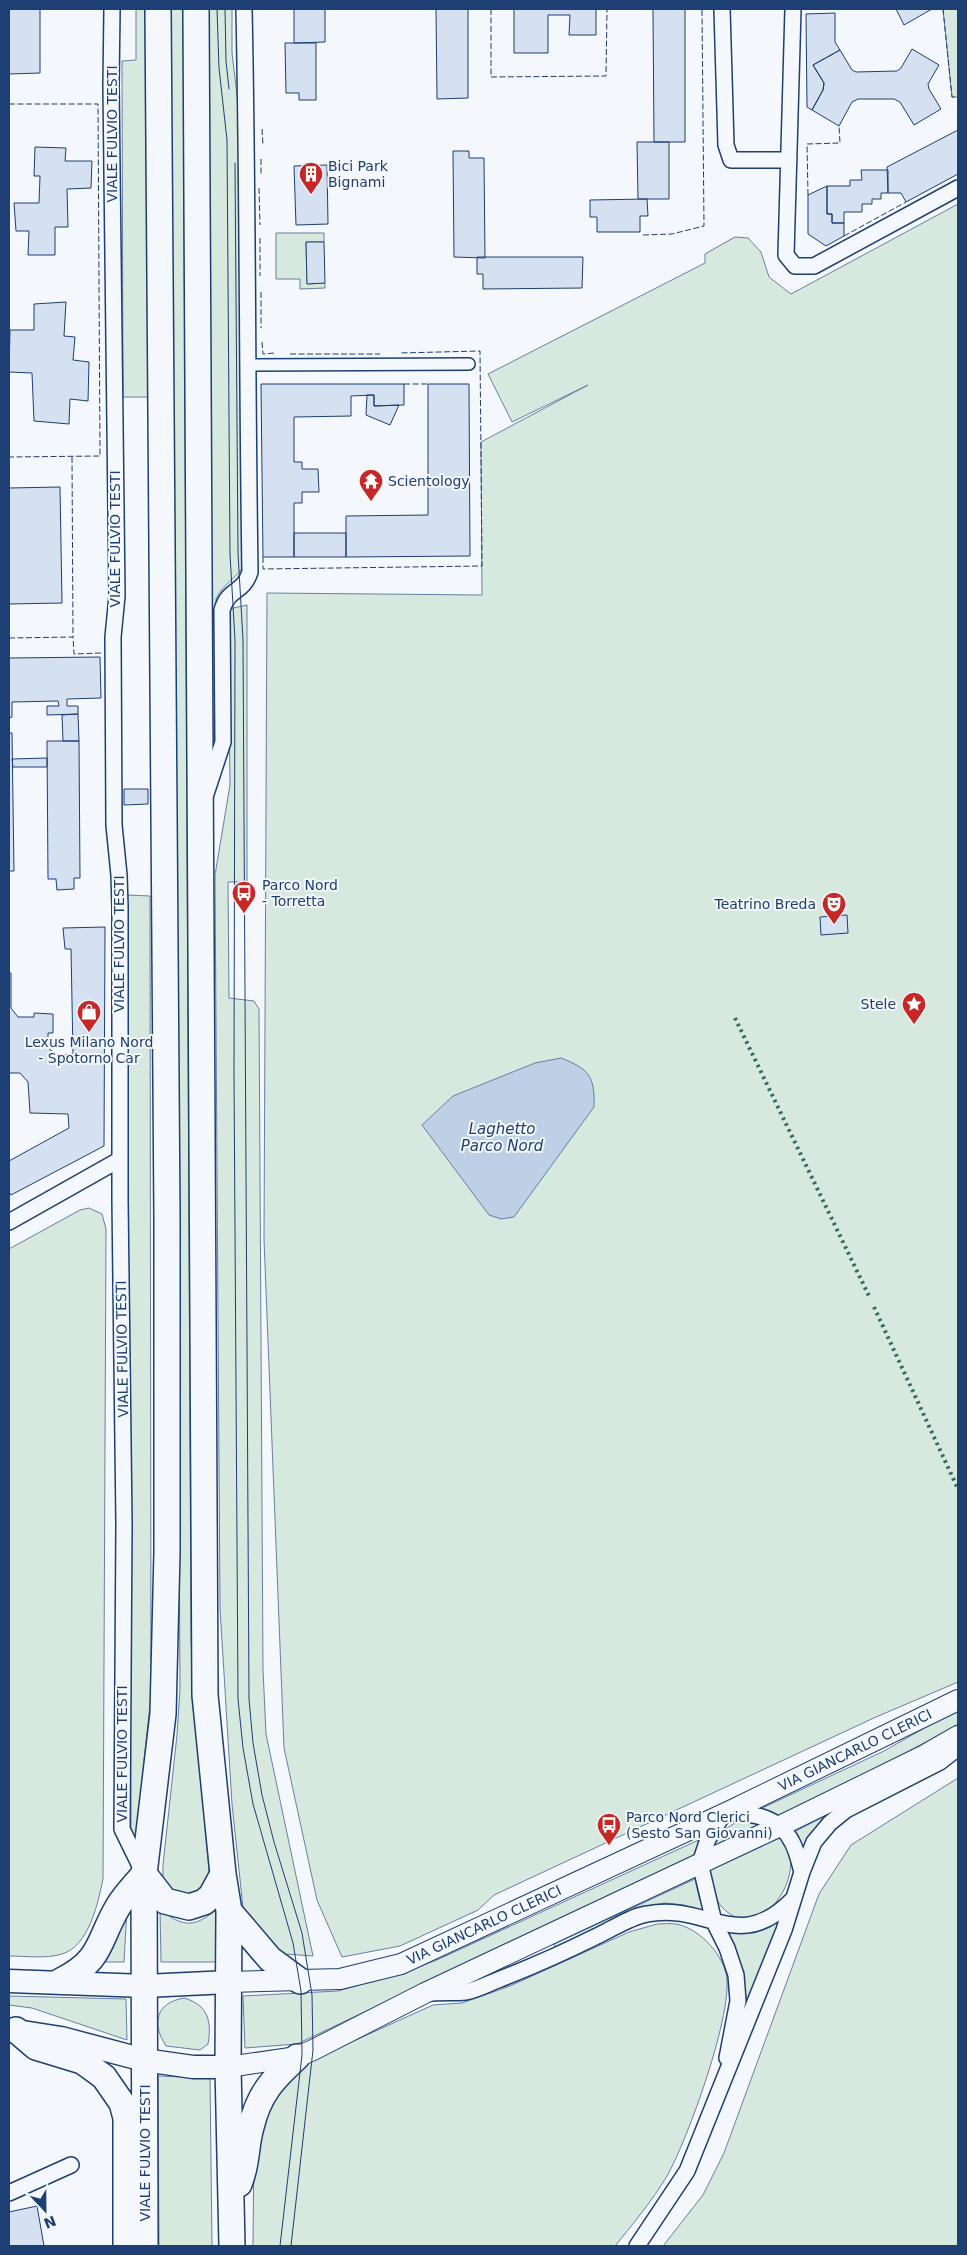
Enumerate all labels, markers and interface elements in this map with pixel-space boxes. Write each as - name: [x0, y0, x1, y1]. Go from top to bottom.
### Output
- street label: VIALE FULVIO TESTI: [104, 65, 120, 203]
- place label: Bici Park Bignami: [328, 158, 389, 190]
- building icon: Bici Park Bignami: [298, 161, 324, 195]
- temple icon: Scientology: [358, 468, 384, 502]
- street label: VIALE FULVIO TESTI: [107, 470, 123, 608]
- place label: Scientology: [388, 473, 470, 489]
- street label: VIALE FULVIO TESTI: [111, 875, 127, 1013]
- place label: Parco Nord - Torretta: [262, 877, 338, 909]
- bus stop icon: Parco Nord - Torretta: [231, 880, 257, 914]
- theatre icon: Teatrino Breda: [821, 891, 847, 925]
- place label: Teatrino Breda: [713, 896, 816, 912]
- place icon: Stele: [901, 991, 927, 1025]
- place label: Stele: [861, 996, 896, 1012]
- shop icon: Lexus Milano Nord - Spotorno Car: [76, 999, 102, 1033]
- place label: Lexus Milano Nord - Spotorno Car: [25, 1034, 153, 1066]
- water label: Laghetto Parco Nord: [461, 1120, 544, 1155]
- street label: VIALE FULVIO TESTI: [113, 1280, 131, 1418]
- street label: VIALE FULVIO TESTI: [114, 1685, 130, 1823]
- street label: VIA GIANCARLO CLERICI: [776, 1706, 934, 1794]
- place label: Parco Nord Clerici (Sesto San Giovanni): [626, 1809, 773, 1841]
- bus stop icon: Parco Nord Clerici (Sesto San Giovanni): [596, 1812, 622, 1846]
- street label: VIA GIANCARLO CLERICI: [404, 1882, 564, 1968]
- street label: VIALE FULVIO TESTI: [137, 2084, 153, 2222]
- north arrow: [20, 2185, 70, 2235]
- text: N: [41, 2212, 58, 2232]

